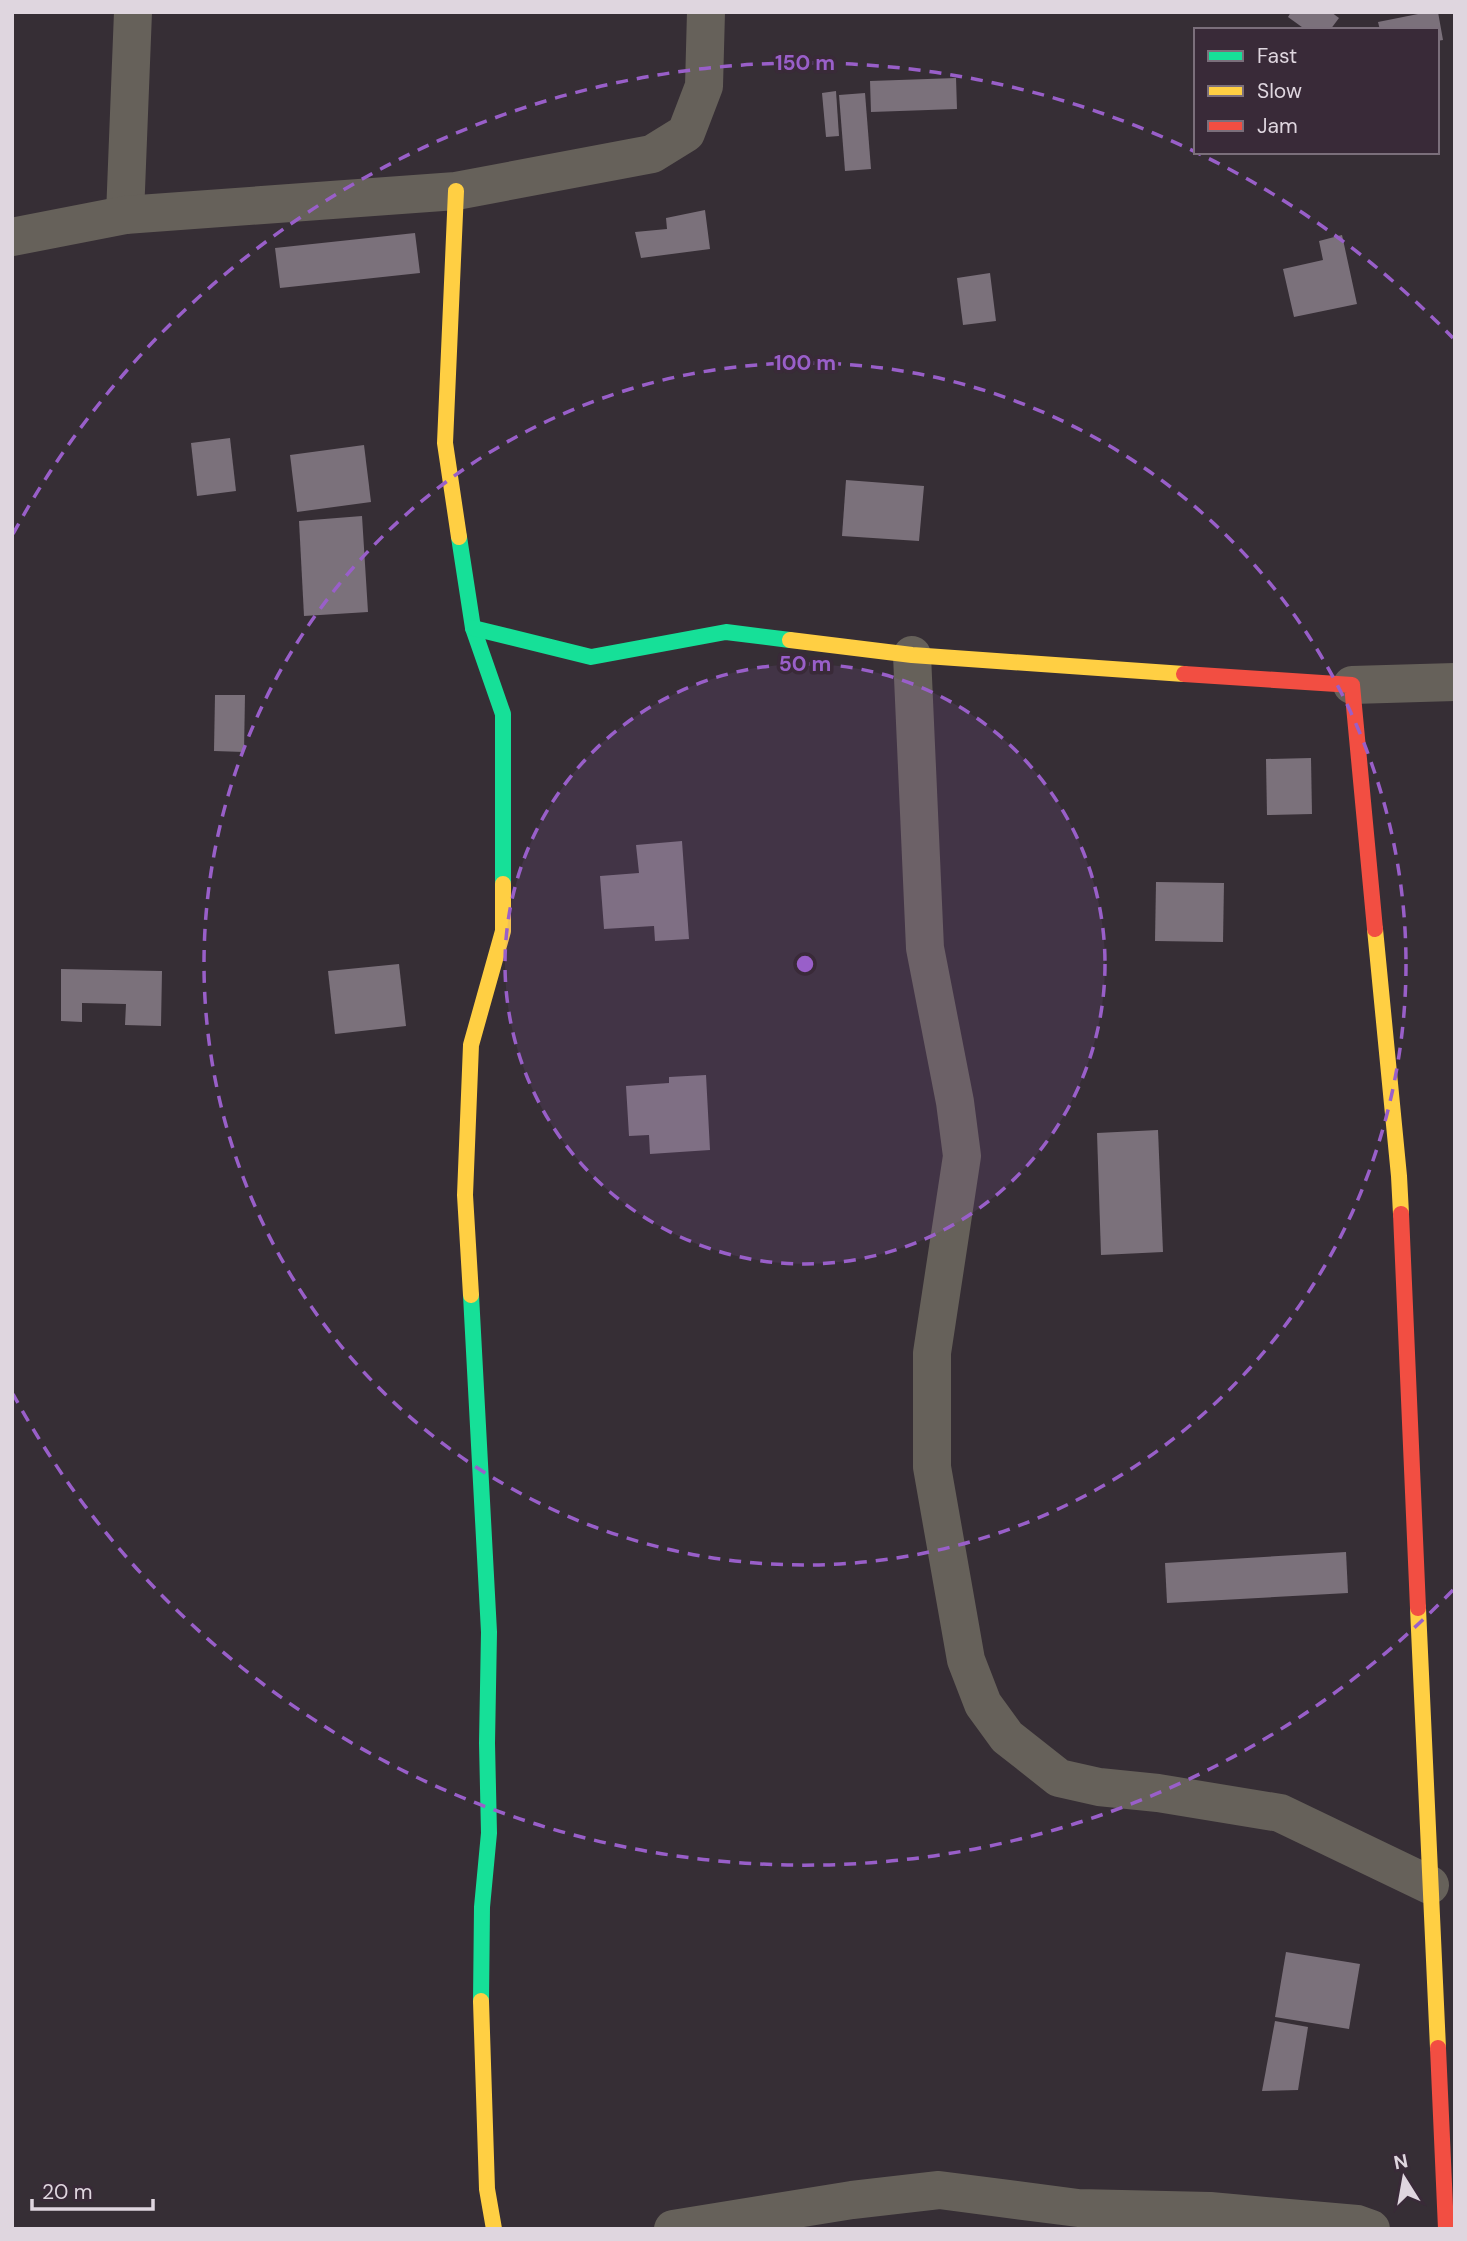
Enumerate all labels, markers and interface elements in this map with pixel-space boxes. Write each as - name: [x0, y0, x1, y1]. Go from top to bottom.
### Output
- legend: [1194, 28, 1439, 154]
- text: Fast: [1257, 42, 1297, 70]
- text: 150 m: [775, 49, 835, 77]
- text: Slow: [1257, 77, 1302, 105]
- text: Jam: [1257, 112, 1298, 140]
- text: 100 m: [774, 349, 836, 377]
- text: 50 m: [779, 650, 831, 678]
- centre of rings: [793, 952, 817, 976]
- north arrow: [1369, 2143, 1439, 2213]
- text: N: [1392, 2148, 1410, 2175]
- scale bar: [32, 2168, 152, 2212]
- text: 20 m: [42, 2178, 93, 2206]

